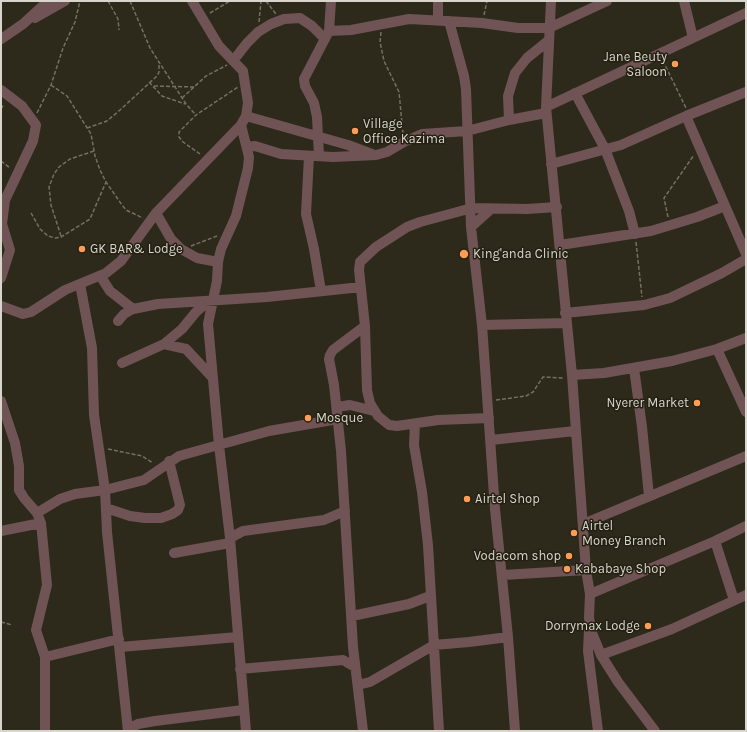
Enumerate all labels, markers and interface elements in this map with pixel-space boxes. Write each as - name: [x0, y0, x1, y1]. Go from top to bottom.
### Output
- place label: Jane Beuty Saloon: [603, 49, 667, 80]
- marker: Jane Beuty Saloon: [670, 59, 680, 69]
- place label: Village Office Kazima: [363, 116, 445, 147]
- marker: Village Office Kazima: [350, 126, 360, 136]
- place label: GK BAR& Lodge: [90, 241, 183, 257]
- marker: GK BAR& Lodge: [77, 244, 87, 254]
- place label: King'anda Clinic: [473, 246, 569, 262]
- marker: King'anda Clinic: [458, 248, 470, 260]
- place label: Nyerer Market: [606, 395, 689, 411]
- marker: Nyerer Market: [692, 398, 702, 408]
- place label: Mosque: [316, 410, 363, 426]
- marker: Mosque: [303, 413, 313, 423]
- place label: Airtel Shop: [475, 491, 540, 507]
- marker: Airtel Shop: [462, 494, 472, 504]
- place label: Airtel Money Branch: [582, 518, 666, 549]
- marker: Airtel Money Branch: [569, 528, 579, 538]
- place label: Vodacom shop: [474, 548, 561, 564]
- marker: Vodacom shop: [564, 551, 574, 561]
- place label: Kababaye Shop: [575, 561, 666, 577]
- marker: Kababaye Shop: [562, 564, 572, 574]
- place label: Dorrymax Lodge: [545, 618, 640, 634]
- marker: Dorrymax Lodge: [643, 621, 653, 631]

